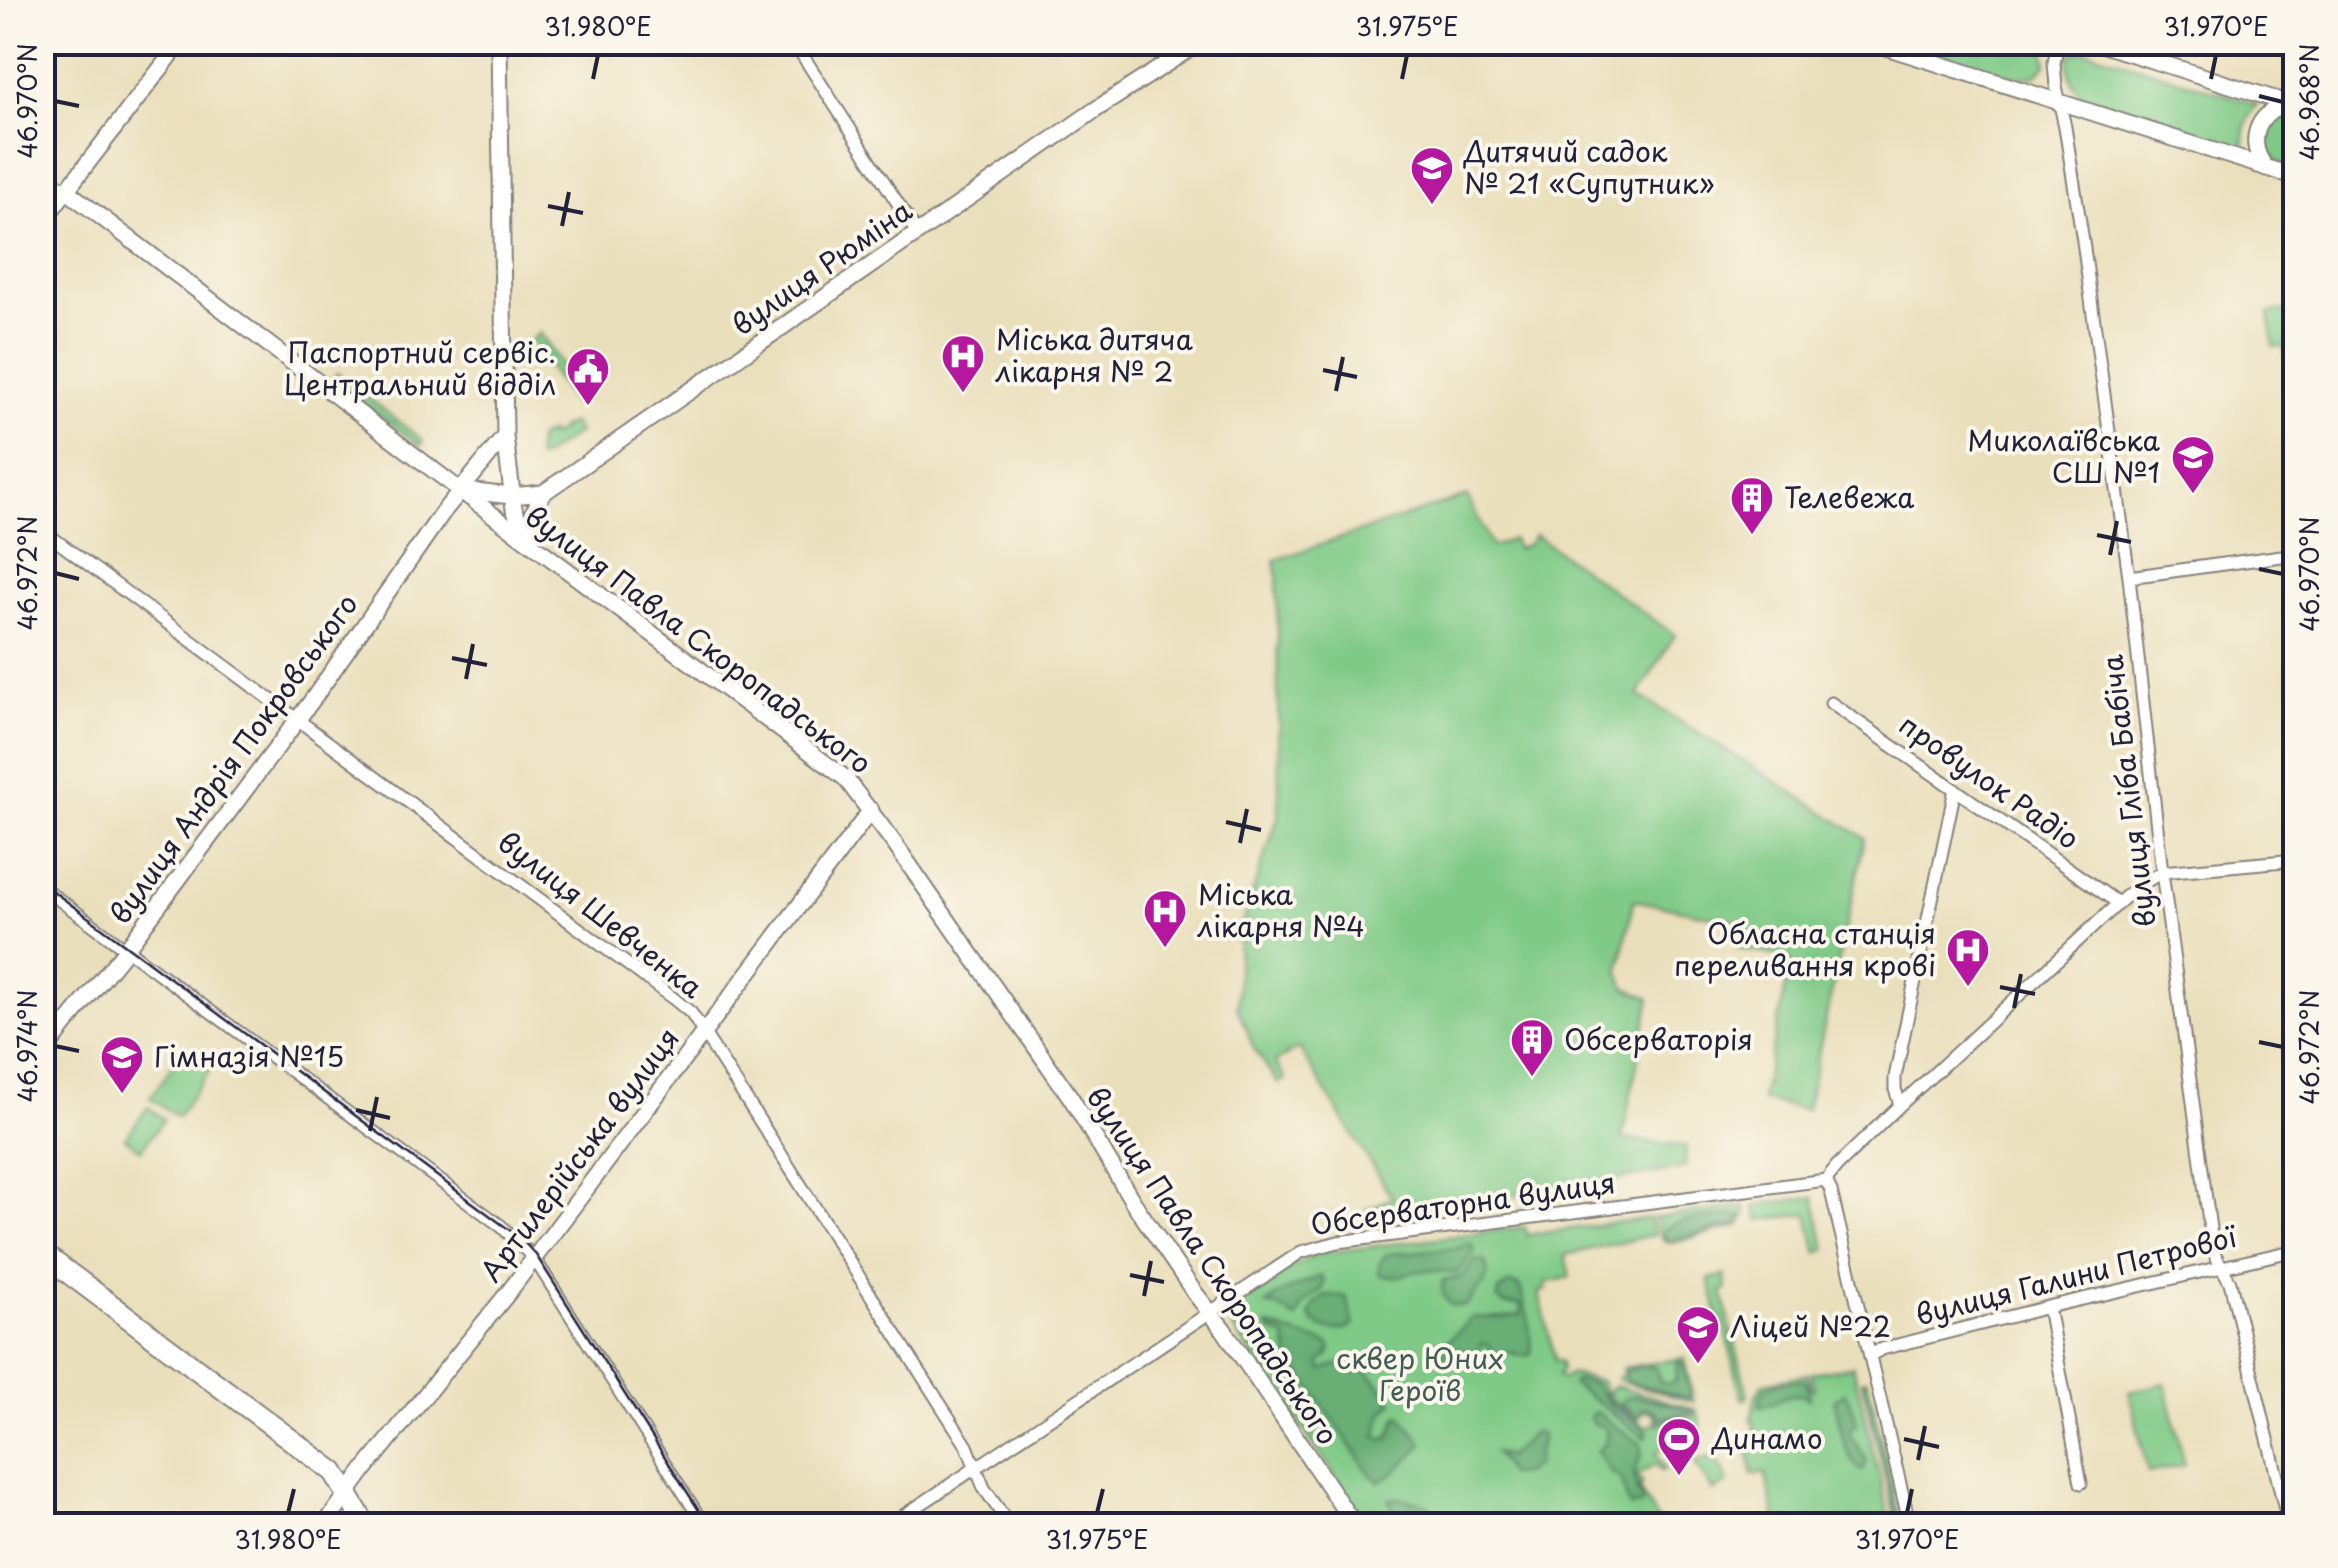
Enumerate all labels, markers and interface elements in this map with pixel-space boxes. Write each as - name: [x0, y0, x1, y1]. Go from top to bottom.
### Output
- text: 31.980°E: [544, 7, 652, 45]
- text: 31.975°E: [1356, 7, 1458, 45]
- text: 31.970°E: [2164, 7, 2268, 45]
- text: 46.970°N: [8, 43, 46, 159]
- text: 46.968°N: [2290, 43, 2328, 161]
- place label: Дитячий садок № 21 «Супутник»: [1463, 129, 1715, 204]
- school or university icon: Дитячий садок № 21 «Супутник»: [1409, 145, 1455, 206]
- street label: вулиця Рюміна: [722, 188, 920, 345]
- place label: Міська дитяча лікарня № 2: [995, 317, 1194, 392]
- place label: Паспортний сервіс. Центральний відділ: [284, 330, 556, 405]
- hospital icon: Міська дитяча лікарня № 2: [940, 333, 986, 394]
- public building icon: Паспортний сервіс. Центральний відділ: [565, 346, 611, 407]
- place label: Миколаївська СШ №1: [1967, 418, 2161, 493]
- school or university icon: Миколаївська СШ №1: [2170, 434, 2216, 495]
- building icon: Телевежа: [1729, 475, 1775, 536]
- place label: Телевежа: [1784, 475, 1915, 518]
- street label: вулиця Павла Скоропадського: [517, 494, 881, 784]
- text: 46.972°N: [8, 516, 46, 630]
- text: 46.970°N: [2290, 516, 2328, 632]
- street label: вулиця Андрія Покровського: [98, 584, 367, 932]
- street label: вулиця Гліба Бабіча: [2089, 652, 2166, 930]
- street label: провулок Радіо: [1891, 703, 2089, 859]
- street label: вулиця Шевченка: [489, 820, 713, 1008]
- place label: Міська лікарня №4: [1197, 872, 1365, 947]
- hospital icon: Міська лікарня №4: [1142, 888, 1188, 949]
- place label: Обласна станція переливання крові: [1674, 911, 1936, 986]
- hospital icon: Обласна станція переливання крові: [1945, 927, 1991, 988]
- text: 46.974°N: [8, 989, 46, 1103]
- text: 46.972°N: [2290, 990, 2328, 1104]
- building icon: Обсерваторія: [1509, 1017, 1555, 1078]
- place label: Обсерваторія: [1564, 1017, 1753, 1060]
- street label: Артилерійська вулиця: [469, 1018, 689, 1290]
- school or university icon: Гімназія №15: [99, 1034, 145, 1095]
- place label: Гімназія №15: [154, 1034, 344, 1077]
- street label: вулиця Павла Скоропадського: [1077, 1077, 1350, 1453]
- street label: Обсерваторна вулиця: [1308, 1160, 1618, 1245]
- street label: вулиця Галини Петрової: [1911, 1214, 2242, 1335]
- school or university icon: Ліцей №22: [1675, 1304, 1721, 1365]
- place label: Ліцей №22: [1730, 1304, 1891, 1347]
- park label: сквер Юних Героїв: [1336, 1336, 1504, 1411]
- sports icon: Динамо: [1656, 1416, 1702, 1477]
- place label: Динамо: [1711, 1416, 1823, 1459]
- text: 31.980°E: [234, 1520, 342, 1558]
- text: 31.975°E: [1046, 1520, 1148, 1558]
- text: 31.970°E: [1855, 1520, 1959, 1558]

